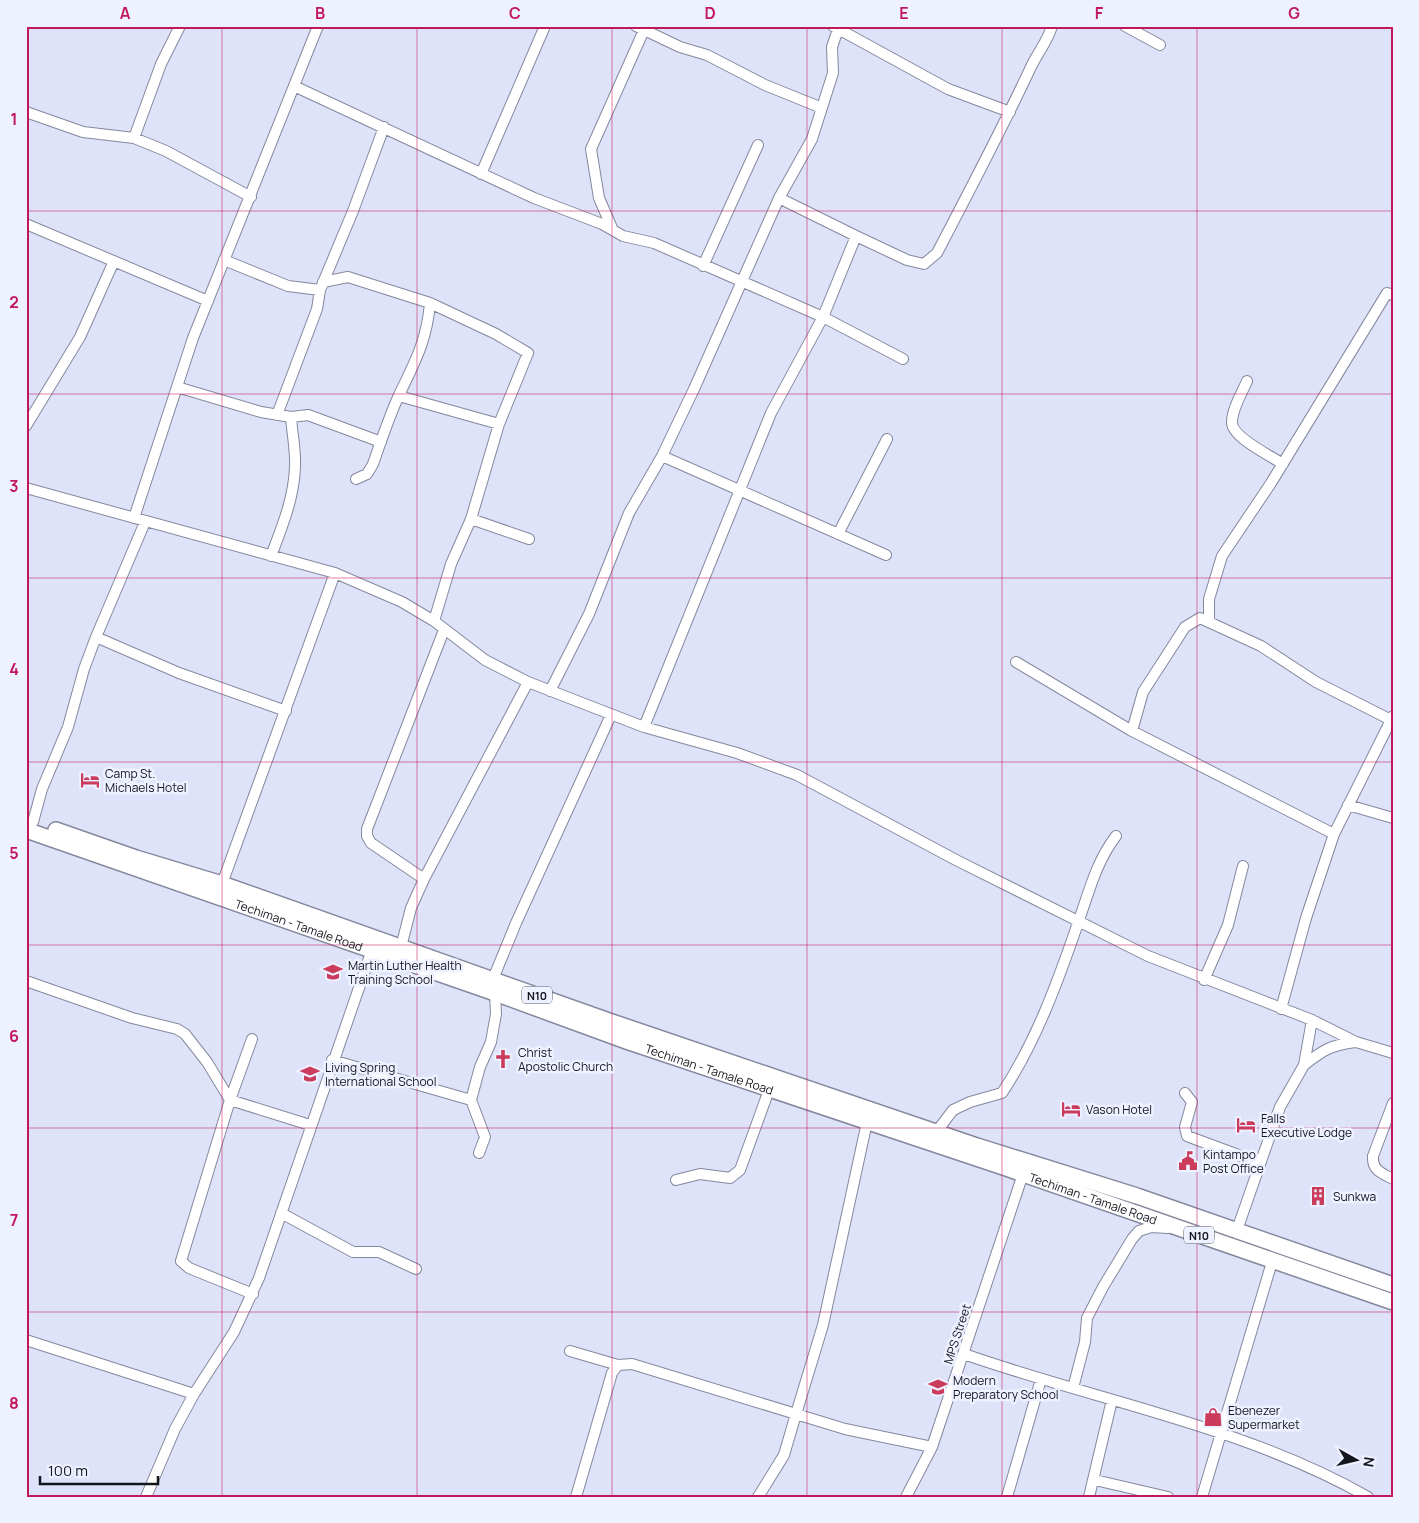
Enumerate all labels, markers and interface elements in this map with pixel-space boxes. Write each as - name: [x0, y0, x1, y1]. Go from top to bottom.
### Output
- text: A: [120, 2, 131, 24]
- text: B: [315, 2, 325, 24]
- text: C: [509, 2, 521, 24]
- text: D: [704, 2, 716, 24]
- text: E: [899, 2, 909, 24]
- text: F: [1095, 2, 1104, 24]
- text: G: [1288, 2, 1300, 24]
- text: 1: [10, 108, 18, 130]
- text: 2: [9, 291, 19, 313]
- text: 3: [9, 475, 19, 497]
- text: 4: [9, 658, 19, 680]
- place label: Camp St. Michaels Hotel: [105, 765, 187, 796]
- hotel icon: Camp St. Michaels Hotel: [79, 769, 101, 791]
- text: 5: [9, 842, 19, 864]
- street label: Techiman - Tamale Road: [233, 895, 365, 955]
- place label: Martin Luther Health Training School: [348, 957, 462, 988]
- school or university icon: Martin Luther Health Training School: [322, 961, 344, 983]
- road number: N10: [522, 986, 552, 1004]
- text: 6: [9, 1025, 19, 1047]
- street label: Techiman - Tamale Road: [643, 1040, 776, 1098]
- place label: Christ Apostolic Church: [518, 1044, 613, 1075]
- church icon: Christ Apostolic Church: [492, 1048, 514, 1070]
- place label: Living Spring International School: [325, 1059, 437, 1090]
- school or university icon: Living Spring International School: [299, 1063, 321, 1085]
- hotel icon: Vason Hotel: [1060, 1098, 1082, 1120]
- place label: Vason Hotel: [1086, 1101, 1152, 1118]
- place label: Falls Executive Lodge: [1261, 1110, 1352, 1141]
- hotel icon: Falls Executive Lodge: [1235, 1114, 1257, 1136]
- place label: Kintampo Post Office: [1203, 1146, 1264, 1177]
- public building icon: Kintampo Post Office: [1177, 1150, 1199, 1172]
- street label: Techiman - Tamale Road: [1027, 1168, 1159, 1228]
- building icon: Sunkwa: [1307, 1185, 1329, 1207]
- place label: Sunkwa: [1333, 1188, 1376, 1205]
- text: 7: [10, 1209, 18, 1231]
- road number: N10: [1184, 1226, 1214, 1244]
- street label: MPS Street: [939, 1302, 975, 1366]
- place label: Modern Preparatory School: [953, 1372, 1059, 1403]
- school or university icon: Modern Preparatory School: [927, 1376, 949, 1398]
- text: 8: [9, 1392, 19, 1414]
- place label: Ebenezer Supermarket: [1228, 1402, 1300, 1433]
- shop icon: Ebenezer Supermarket: [1202, 1406, 1224, 1428]
- north arrow: [1332, 1436, 1382, 1486]
- scale bar: [40, 1453, 158, 1485]
- text: N: [1359, 1456, 1379, 1468]
- text: 100 m: [48, 1460, 88, 1481]

